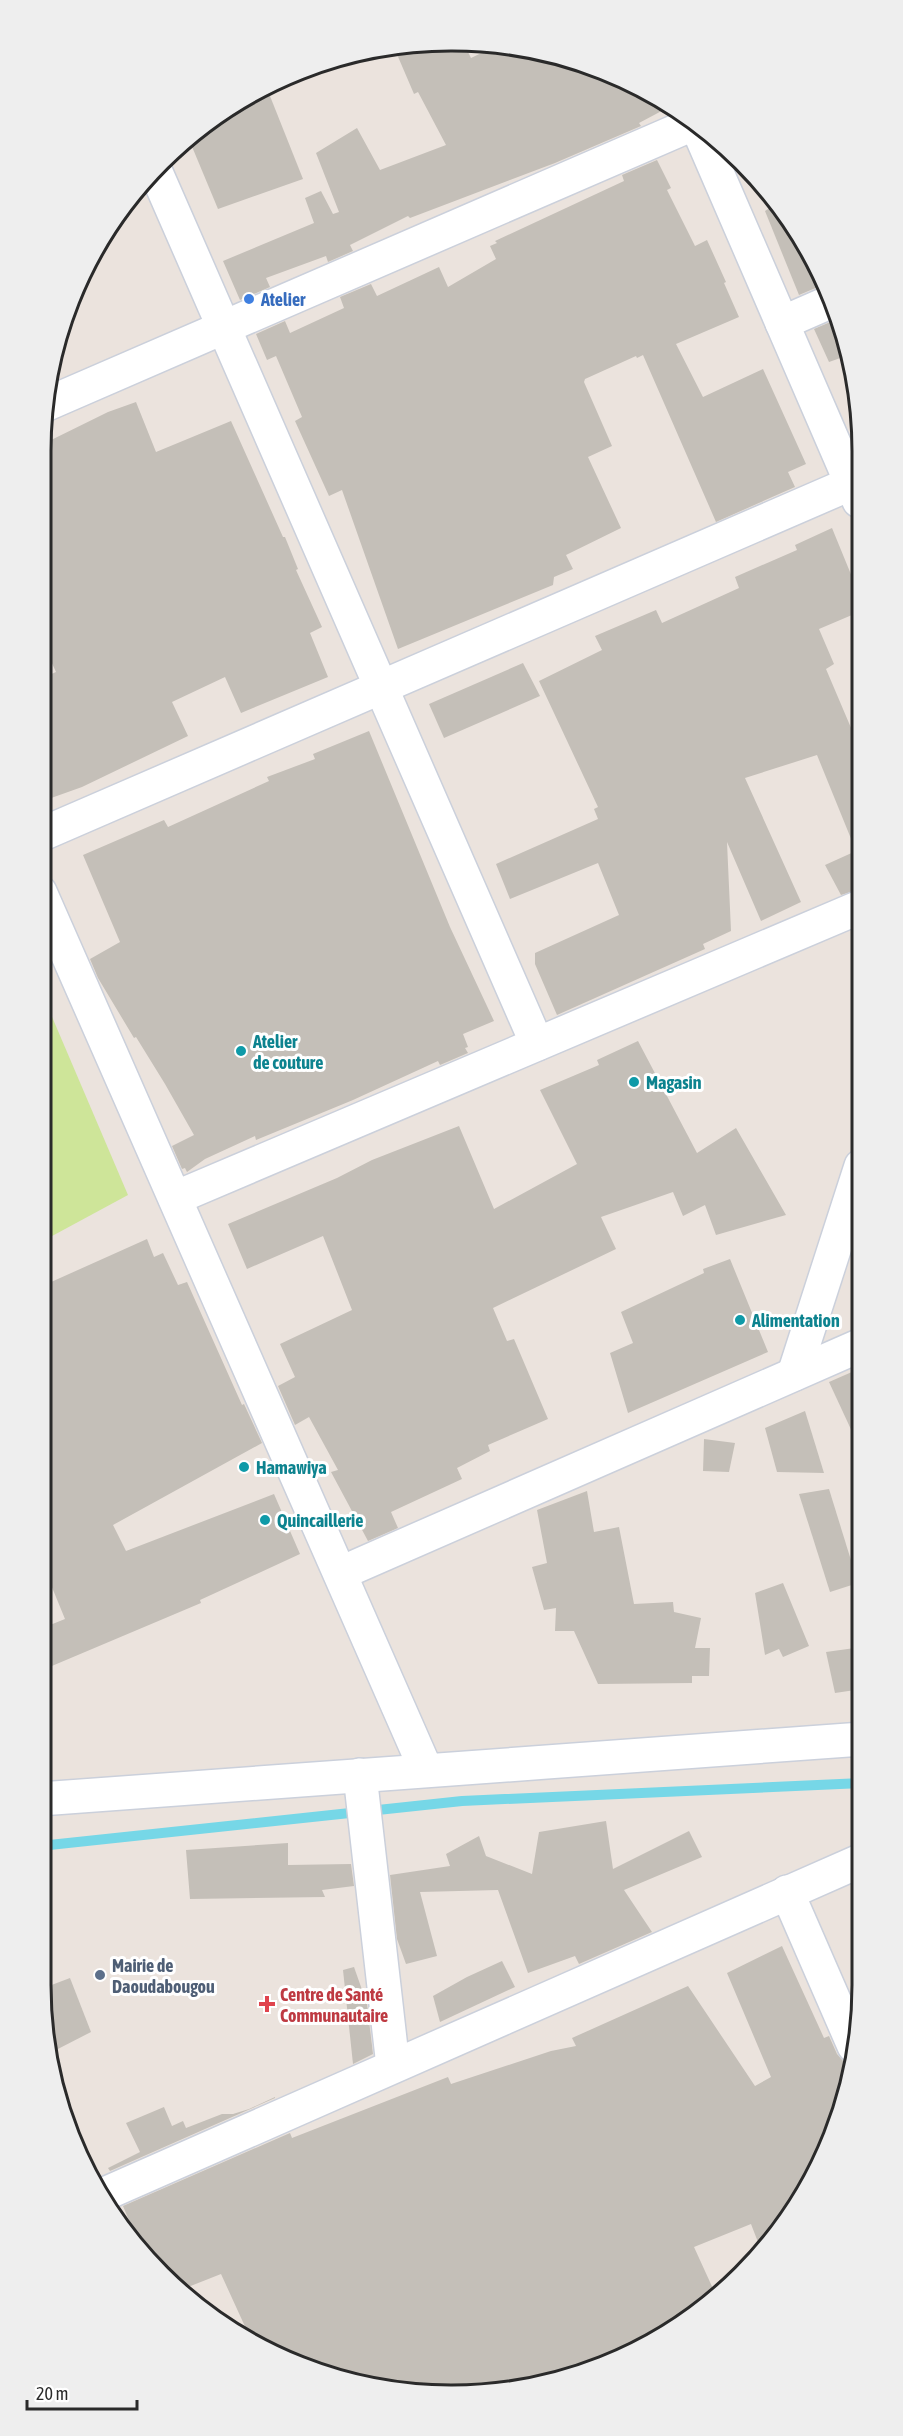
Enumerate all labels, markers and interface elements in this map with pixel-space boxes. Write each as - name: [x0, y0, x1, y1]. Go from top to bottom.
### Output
- place label: Atelier: [260, 289, 306, 310]
- marker: Atelier: [242, 292, 256, 306]
- place label: Atelier de couture: [252, 1031, 323, 1073]
- marker: Atelier de couture: [234, 1044, 248, 1058]
- place label: Magasin: [646, 1072, 702, 1093]
- marker: Magasin: [627, 1075, 641, 1089]
- place label: Alimentation: [751, 1310, 840, 1331]
- marker: Alimentation: [733, 1313, 747, 1327]
- place label: Hamawiya: [256, 1457, 327, 1478]
- marker: Hamawiya: [237, 1460, 251, 1474]
- place label: Quincaillerie: [277, 1510, 363, 1531]
- marker: Quincaillerie: [258, 1513, 272, 1527]
- place label: Mairie de Daoudabougou: [112, 1955, 215, 1997]
- marker: Mairie de Daoudabougou: [93, 1968, 107, 1982]
- place label: Centre de Santé Communautaire: [280, 1984, 388, 2026]
- marker: Centre de Santé Communautaire: [258, 1995, 276, 2013]
- scale bar: [27, 2373, 136, 2411]
- text: 20 m: [36, 2383, 68, 2404]

